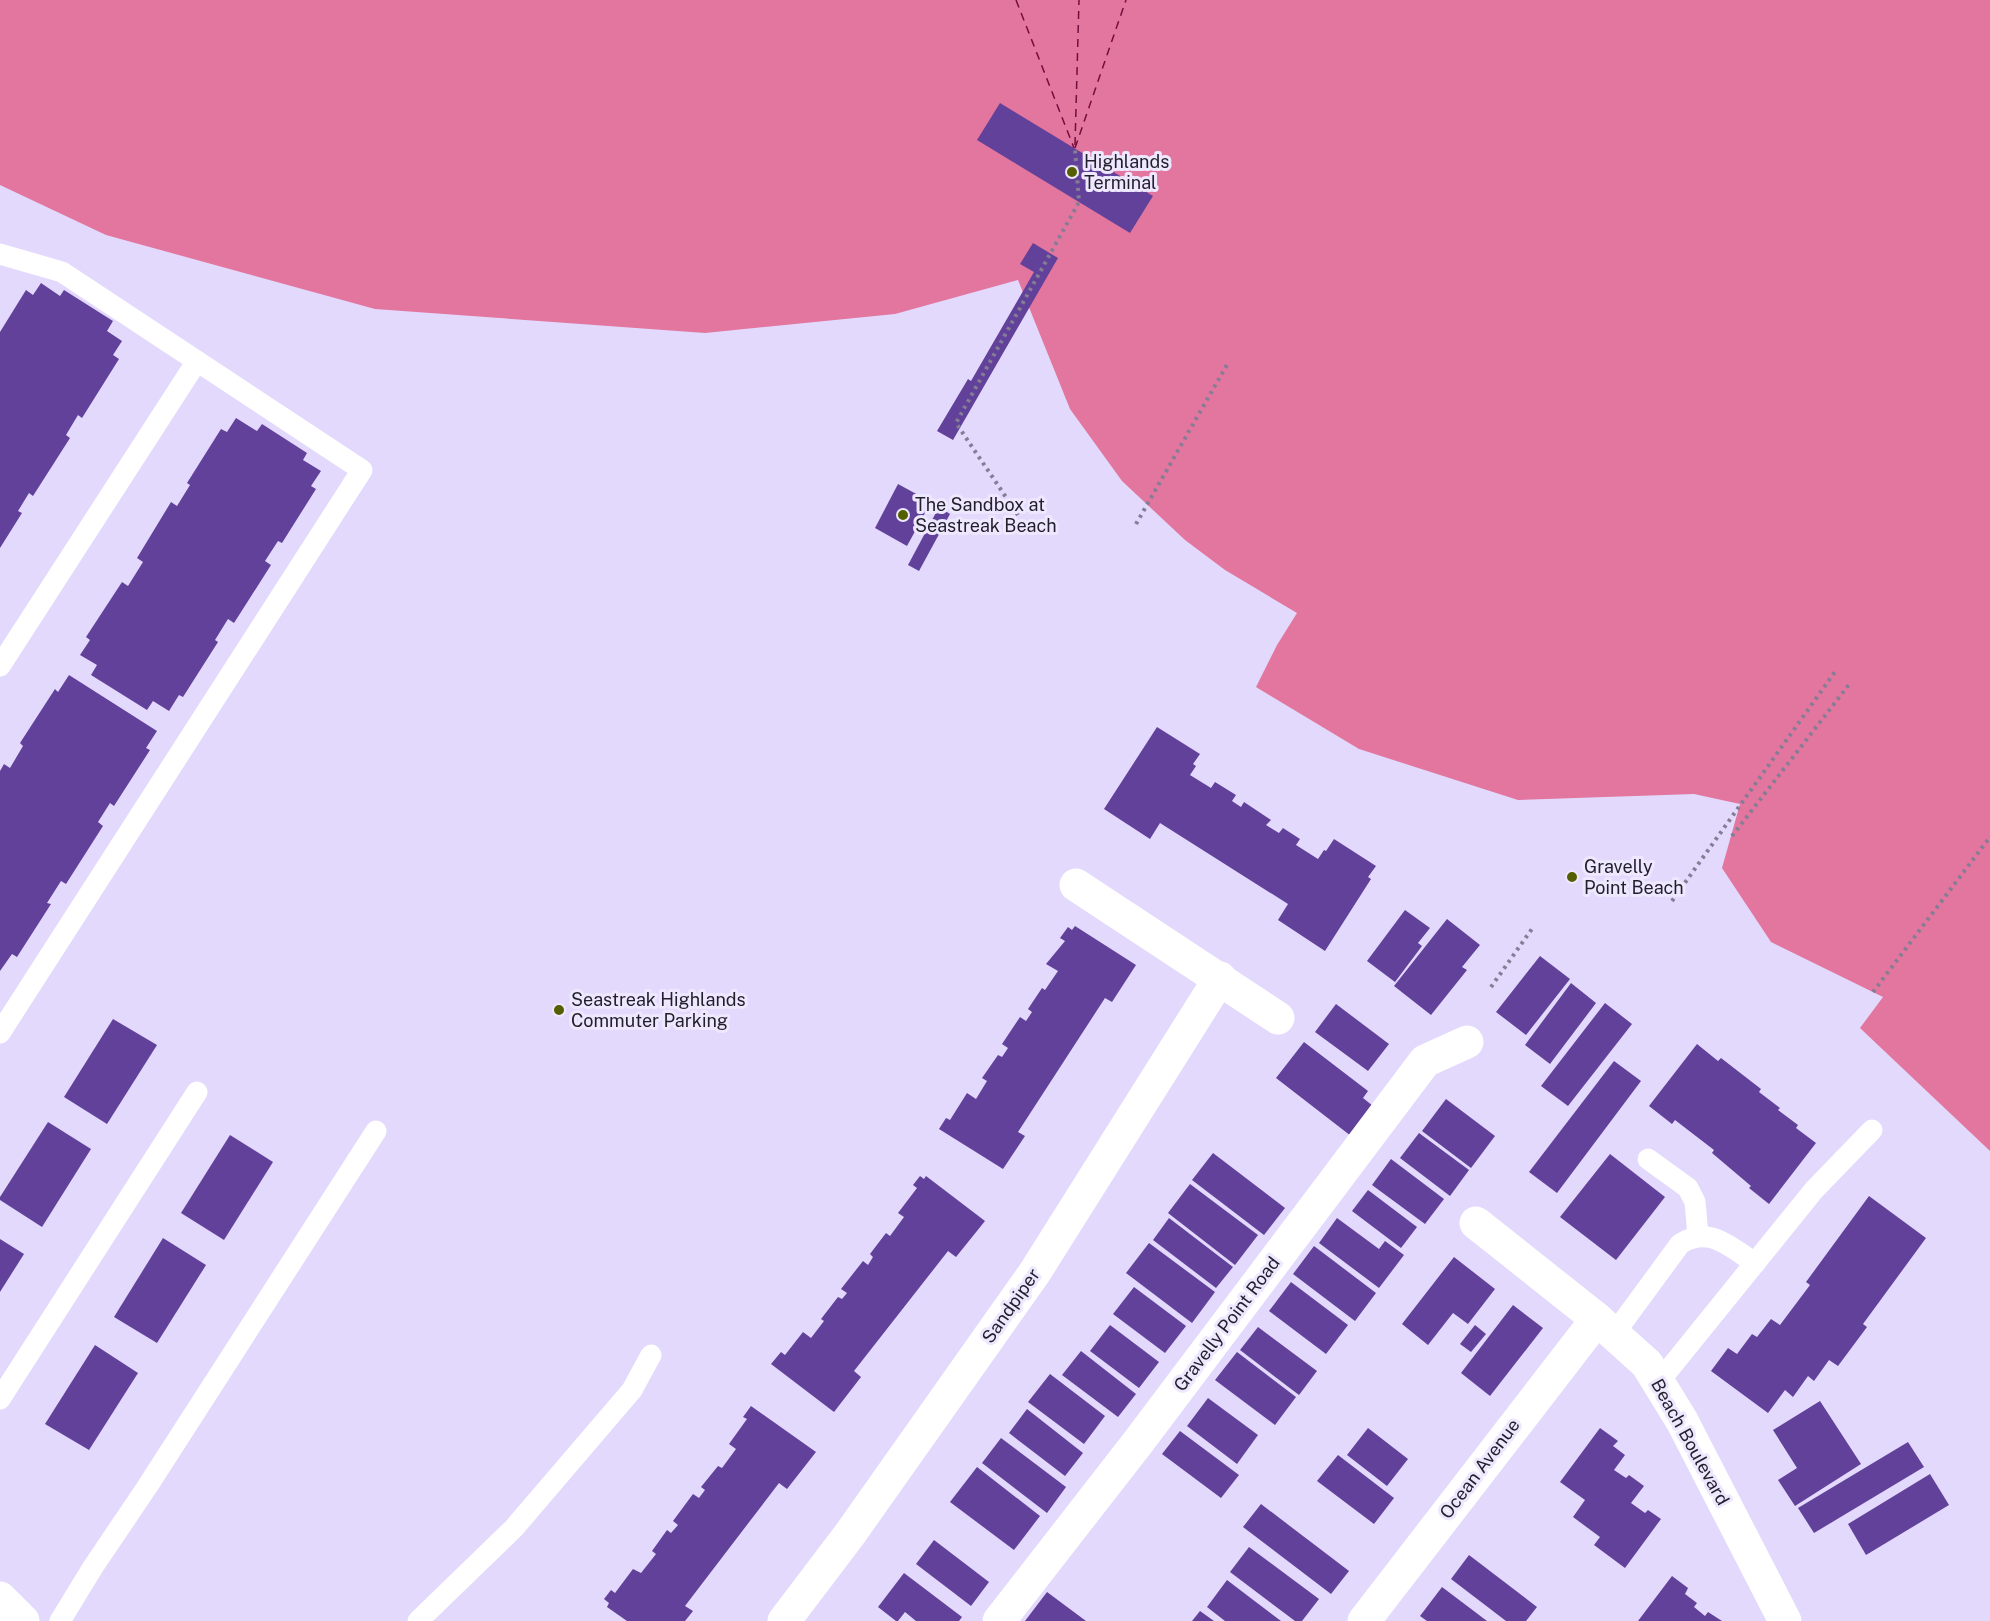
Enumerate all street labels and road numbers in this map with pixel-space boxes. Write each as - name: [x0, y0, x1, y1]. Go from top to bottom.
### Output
- street label: Gravelly Point Road: [1169, 1252, 1284, 1395]
- street label: Sandpiper: [977, 1264, 1044, 1347]
- street label: Beach Boulevard: [1647, 1375, 1734, 1508]
- street label: Ocean Avenue: [1435, 1415, 1524, 1523]

